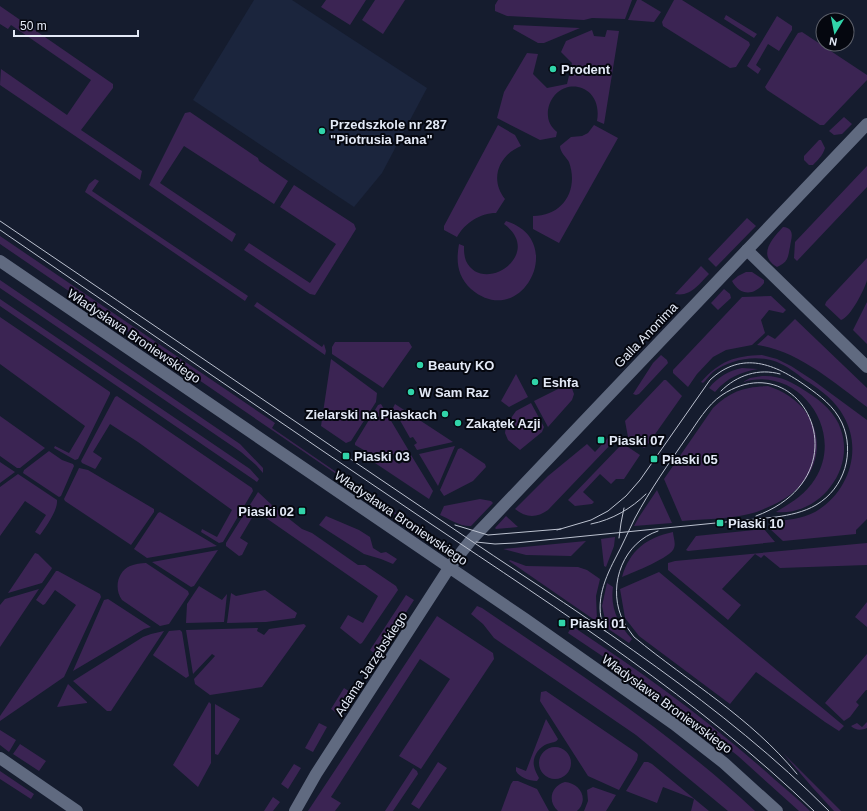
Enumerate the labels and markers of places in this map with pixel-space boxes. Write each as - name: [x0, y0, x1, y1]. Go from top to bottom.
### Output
- place label: Prodent: [561, 62, 611, 77]
- marker: Prodent: [548, 64, 558, 74]
- place label: Przedszkole nr 287 "Piotrusia Pana": [330, 117, 447, 147]
- marker: Przedszkole nr 287 "Piotrusia Pana": [317, 126, 327, 136]
- place label: Beauty KO: [428, 358, 494, 373]
- marker: Beauty KO: [415, 360, 425, 370]
- place label: Eshfa: [543, 375, 579, 390]
- marker: Eshfa: [530, 377, 540, 387]
- place label: W Sam Raz: [419, 385, 490, 400]
- marker: W Sam Raz: [406, 387, 416, 397]
- place label: Zielarski na Piaskach: [305, 407, 437, 422]
- marker: Zielarski na Piaskach: [440, 409, 450, 419]
- place label: Zakątek Azji: [466, 416, 541, 431]
- marker: Zakątek Azji: [453, 418, 463, 428]
- place label: Piaski 07: [609, 433, 665, 448]
- marker: Piaski 07: [596, 435, 606, 445]
- place label: Piaski 03: [354, 449, 410, 464]
- marker: Piaski 03: [341, 451, 351, 461]
- place label: Piaski 05: [662, 452, 718, 467]
- marker: Piaski 05: [649, 454, 659, 464]
- place label: Piaski 02: [238, 504, 294, 519]
- marker: Piaski 02: [297, 506, 307, 516]
- place label: Piaski 10: [728, 516, 784, 531]
- marker: Piaski 10: [715, 518, 725, 528]
- place label: Piaski 01: [570, 616, 626, 631]
- marker: Piaski 01: [557, 618, 567, 628]

